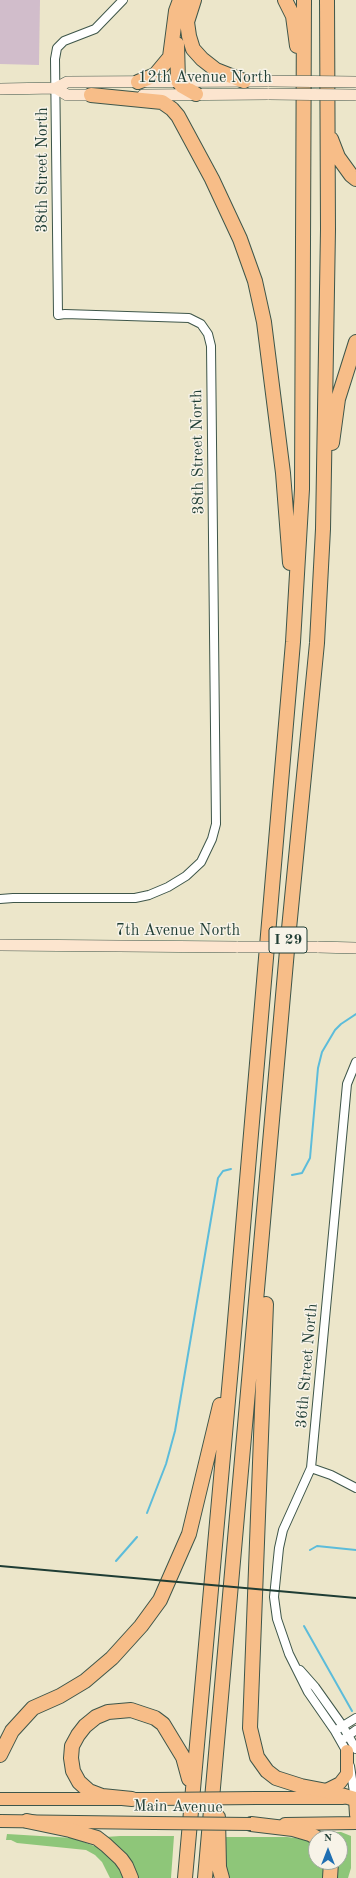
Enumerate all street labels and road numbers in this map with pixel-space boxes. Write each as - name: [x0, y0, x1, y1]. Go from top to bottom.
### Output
- street label: 12th Avenue North: [138, 68, 272, 88]
- street label: 38th Street North: [33, 107, 53, 233]
- street label: 38th Street North: [187, 389, 209, 515]
- street label: 7th Avenue North: [116, 921, 240, 941]
- road number: I 29: [269, 927, 307, 953]
- street label: 36th Street North: [292, 1303, 322, 1429]
- street label: Main Avenue: [133, 1797, 223, 1817]

